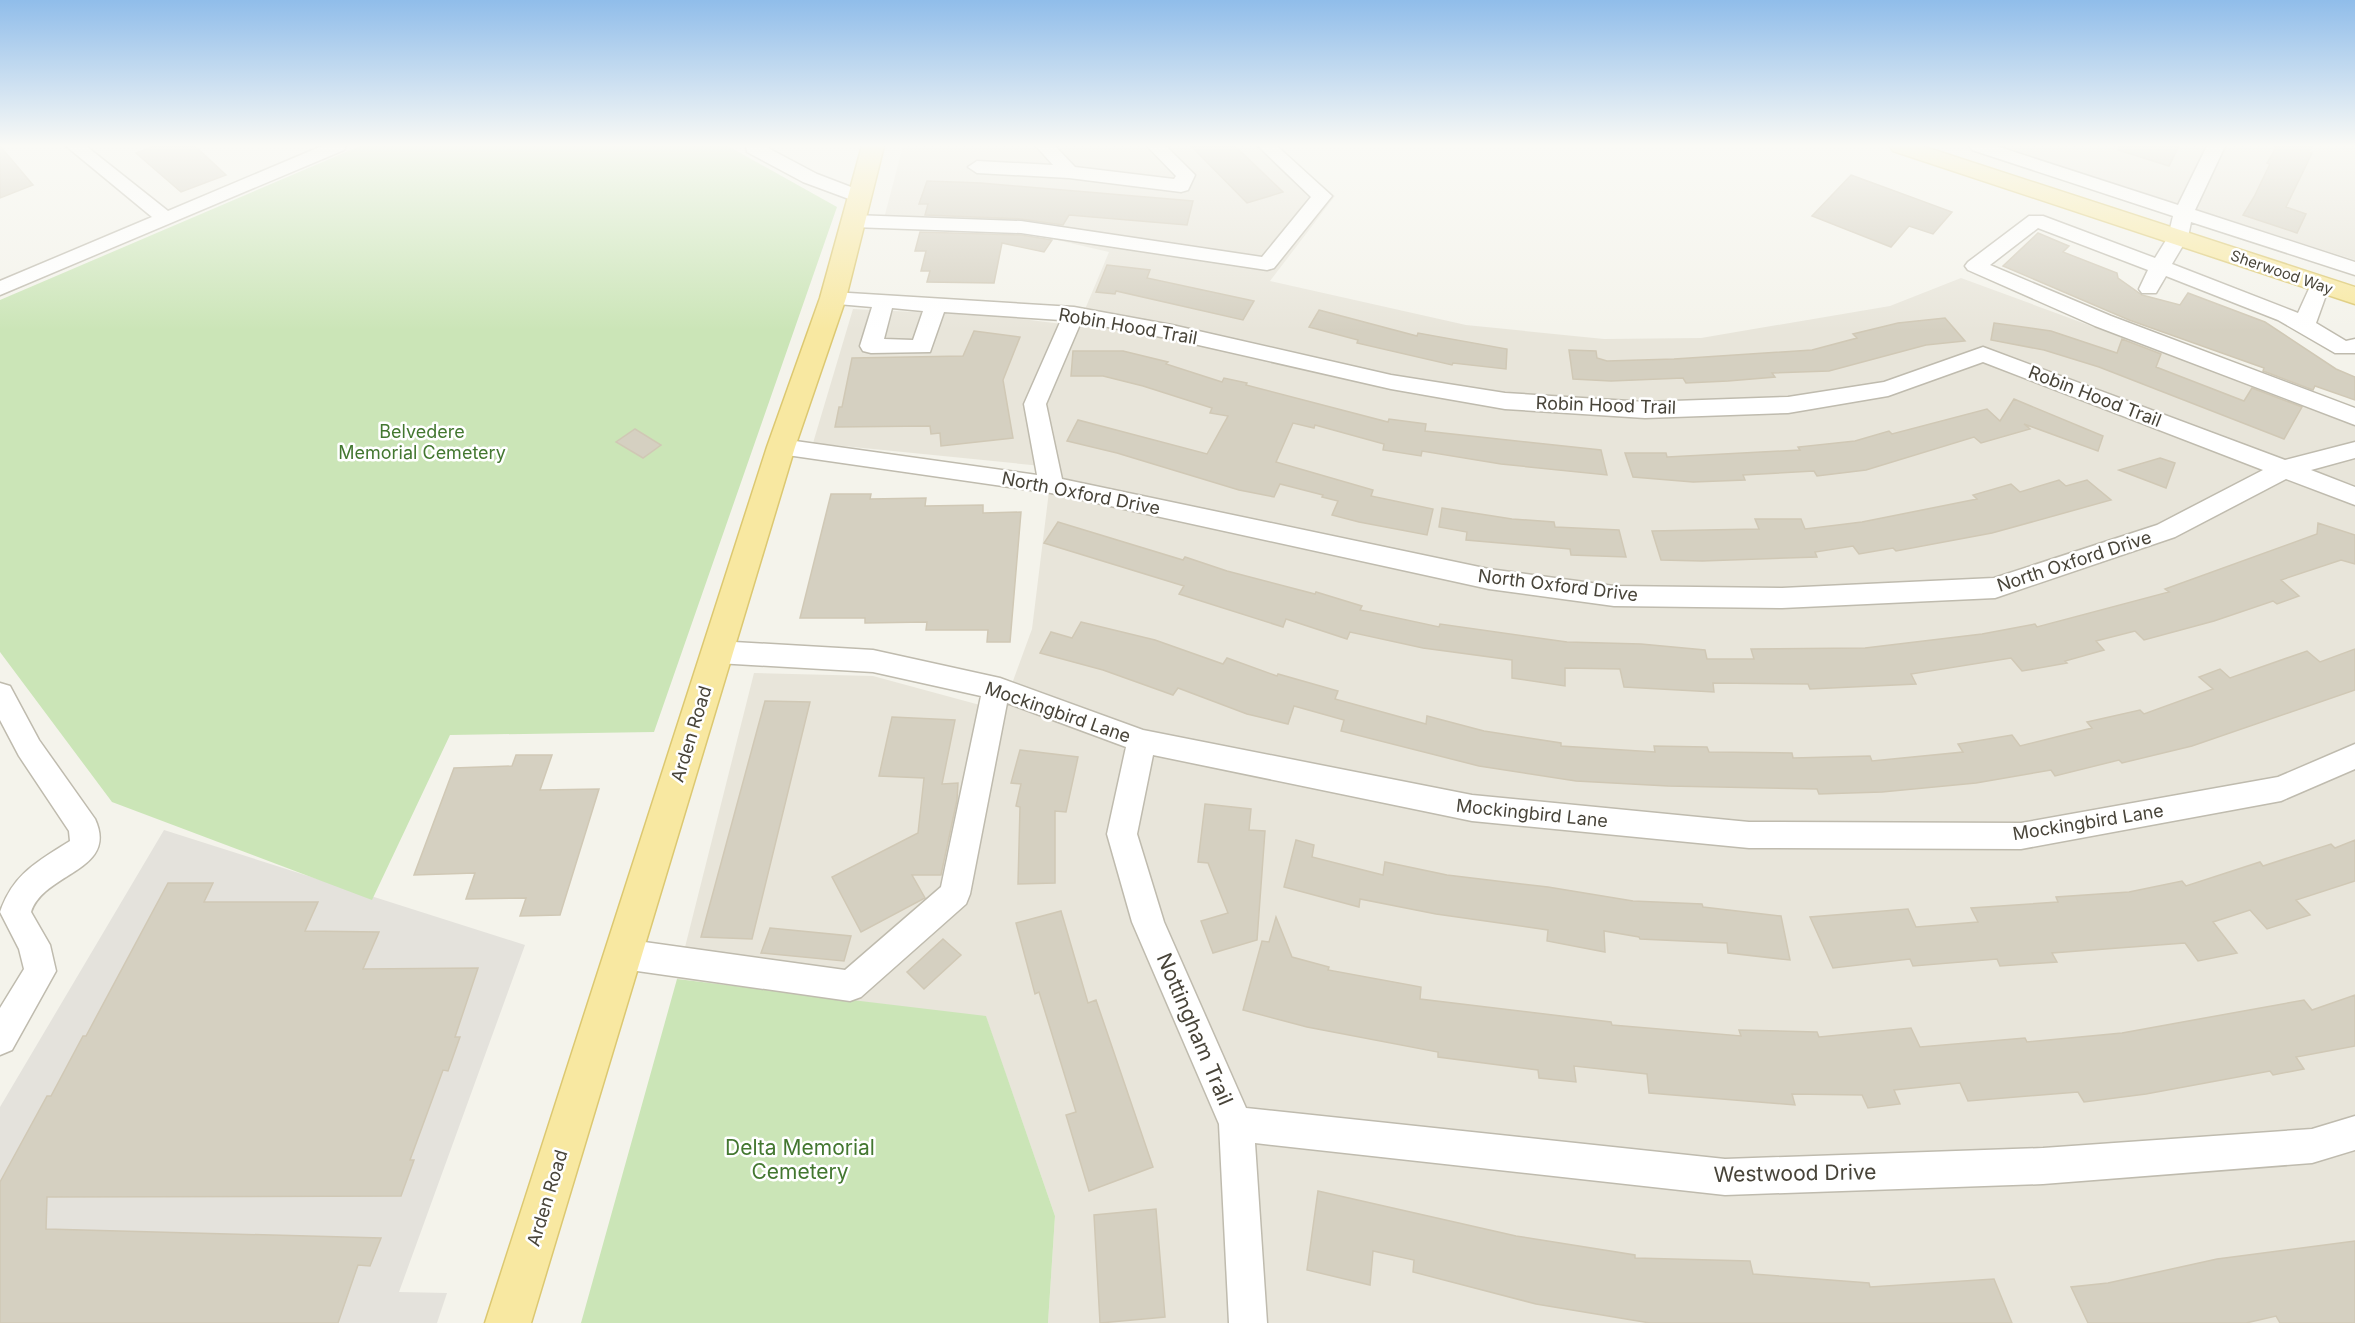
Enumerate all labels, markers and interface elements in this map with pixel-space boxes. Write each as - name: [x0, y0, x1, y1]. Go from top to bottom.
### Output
- street label: Sherwood Way: [2228, 246, 2336, 299]
- street label: Robin Hood Trail: [1057, 303, 1199, 349]
- street label: Robin Hood Trail: [2026, 361, 2164, 431]
- street label: Robin Hood Trail: [1535, 392, 1677, 418]
- park label: Belvedere Memorial Cemetery: [338, 421, 506, 463]
- street label: North Oxford Drive: [1000, 467, 1162, 519]
- street label: North Oxford Drive: [1994, 526, 2154, 596]
- street label: North Oxford Drive: [1477, 565, 1639, 605]
- street label: Mockingbird Lane: [982, 677, 1134, 747]
- street label: Arden Road: [666, 683, 716, 785]
- street label: Mockingbird Lane: [1455, 795, 1609, 831]
- street label: Mockingbird Lane: [2011, 800, 2165, 844]
- street label: Nottingham Trail: [1152, 949, 1238, 1109]
- park label: Delta Memorial Cemetery: [725, 1135, 875, 1184]
- street label: Arden Road: [522, 1147, 572, 1249]
- street label: Westwood Drive: [1713, 1159, 1877, 1187]

